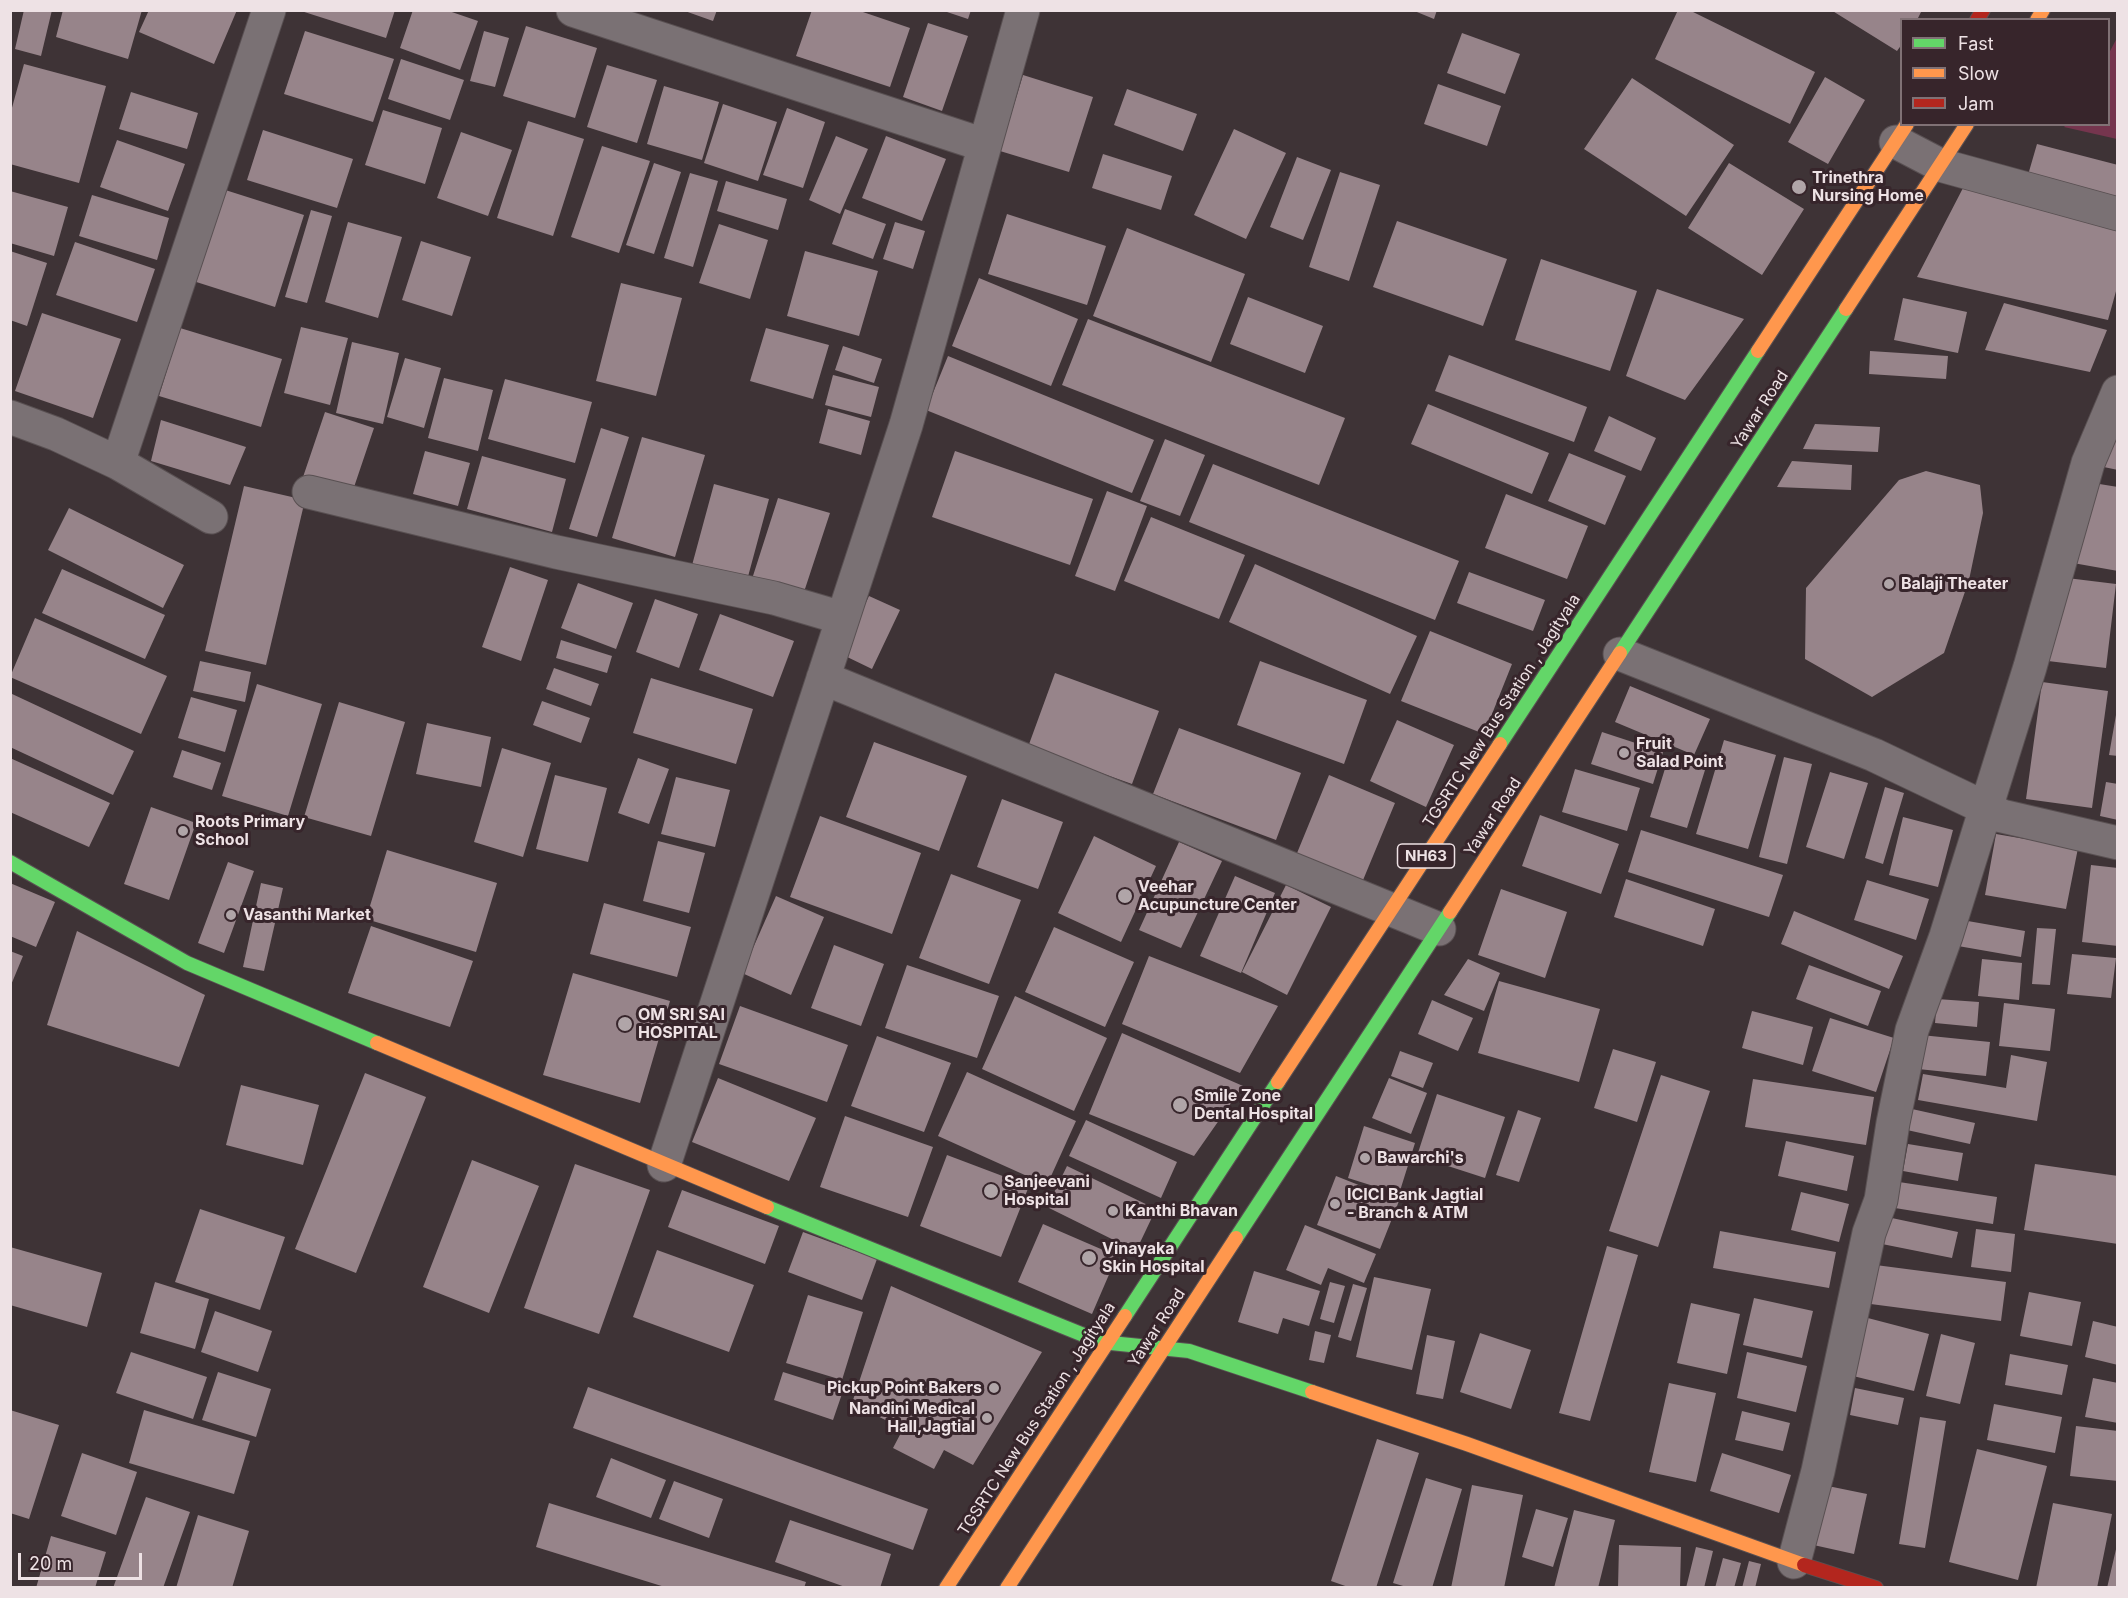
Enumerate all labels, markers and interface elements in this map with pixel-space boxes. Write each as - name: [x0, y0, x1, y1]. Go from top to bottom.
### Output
- legend: [1900, 18, 2110, 126]
- text: Fast: [1958, 33, 1994, 54]
- text: Slow: [1958, 63, 1999, 84]
- text: Jam: [1958, 93, 1994, 114]
- place label: Trinethra Nursing Home: [1812, 168, 1924, 206]
- marker: Trinethra Nursing Home: [1790, 178, 1808, 196]
- street label: Yawar Road: [1727, 367, 1793, 453]
- place label: Balaji Theater: [1901, 574, 2008, 594]
- marker: Balaji Theater: [1882, 577, 1896, 591]
- street label: TGSRTC New Bus Station , Jagityala: [1419, 591, 1585, 831]
- place label: Fruit Salad Point: [1636, 734, 1723, 772]
- marker: Fruit Salad Point: [1617, 746, 1631, 760]
- street label: Yawar Road: [1460, 774, 1526, 860]
- place label: Roots Primary School: [195, 812, 305, 850]
- marker: Roots Primary School: [176, 824, 190, 838]
- road number: NH63: [1398, 844, 1454, 868]
- place label: Veehar Acupuncture Center: [1138, 877, 1297, 915]
- marker: Veehar Acupuncture Center: [1116, 887, 1134, 905]
- place label: Vasanthi Market: [243, 905, 371, 925]
- marker: Vasanthi Market: [224, 908, 238, 922]
- place label: OM SRI SAI HOSPITAL: [638, 1005, 725, 1043]
- marker: OM SRI SAI HOSPITAL: [616, 1015, 634, 1033]
- place label: Smile Zone Dental Hospital: [1194, 1086, 1313, 1124]
- marker: Smile Zone Dental Hospital: [1171, 1096, 1189, 1114]
- place label: Bawarchi's: [1377, 1148, 1464, 1168]
- marker: Bawarchi's: [1358, 1151, 1372, 1165]
- place label: Sanjeevani Hospital: [1004, 1172, 1090, 1210]
- marker: Sanjeevani Hospital: [982, 1182, 1000, 1200]
- place label: ICICI Bank Jagtial - Branch & ATM: [1347, 1185, 1483, 1223]
- marker: ICICI Bank Jagtial - Branch & ATM: [1328, 1197, 1342, 1211]
- place label: Kanthi Bhavan: [1125, 1201, 1238, 1221]
- marker: Kanthi Bhavan: [1106, 1204, 1120, 1218]
- place label: Vinayaka Skin Hospital: [1102, 1239, 1205, 1277]
- marker: Vinayaka Skin Hospital: [1080, 1249, 1098, 1267]
- street label: Yawar Road: [1124, 1285, 1190, 1371]
- street label: TGSRTC New Bus Station , Jagityala: [954, 1299, 1120, 1539]
- place label: Pickup Point Bakers: [827, 1378, 982, 1398]
- marker: Pickup Point Bakers: [987, 1381, 1001, 1395]
- place label: Nandini Medical Hall,Jagtial: [849, 1399, 975, 1437]
- marker: Nandini Medical Hall,Jagtial: [980, 1411, 994, 1425]
- scale bar: [21, 1541, 146, 1579]
- text: 20 m: [29, 1553, 72, 1574]

